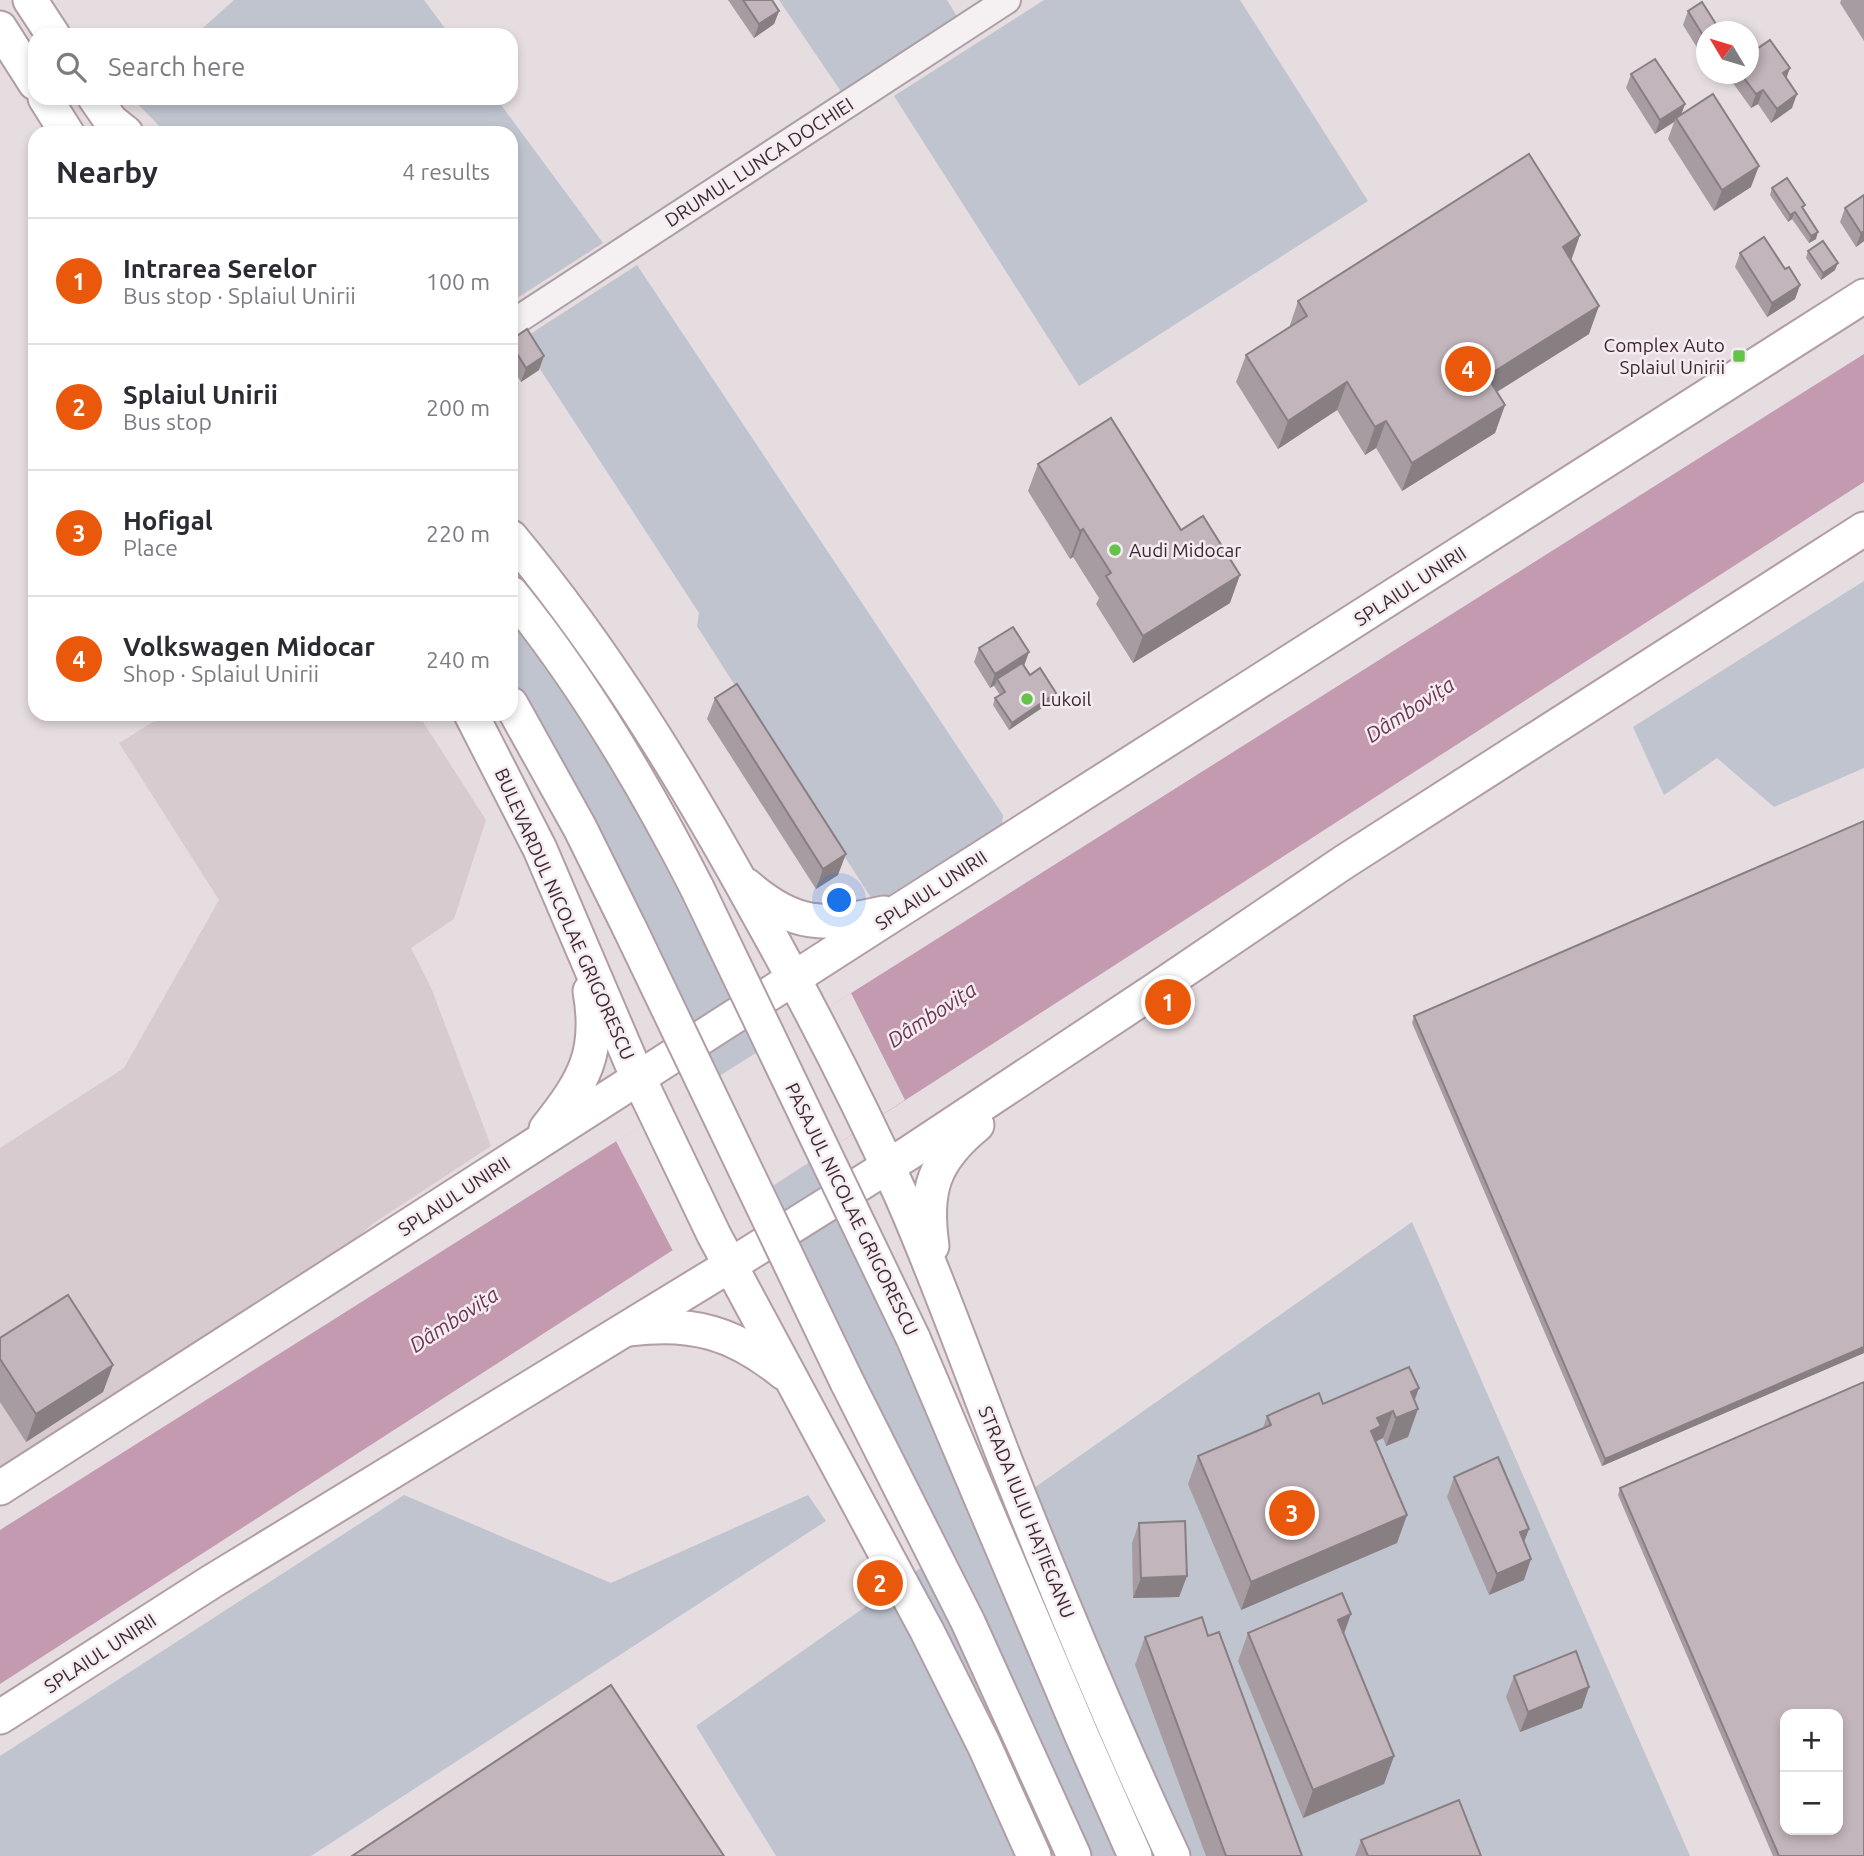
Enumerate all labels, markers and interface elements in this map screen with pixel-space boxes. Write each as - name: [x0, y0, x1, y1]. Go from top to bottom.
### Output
- north arrow: [1696, 21, 1759, 84]
- search box: [28, 28, 518, 105]
- icon: search: [52, 48, 90, 86]
- text: Search here: [108, 52, 245, 81]
- street label: DRUMUL LUNCA DOCHIEI: [661, 93, 857, 231]
- text: Nearby: [56, 155, 158, 189]
- text: 4 results: [402, 159, 490, 184]
- text: Intrarea Serelor: [123, 254, 317, 283]
- text: 1: [73, 269, 85, 294]
- text: 100 m: [426, 269, 490, 294]
- text: Bus stop · Splaiul Unirii: [123, 283, 356, 308]
- place label: Complex Auto Splaiul Unirii: [1604, 334, 1725, 378]
- pin: 4: [1445, 343, 1491, 395]
- marker: Complex Auto Splaiul Unirii: [1731, 348, 1747, 364]
- text: Splaiul Unirii: [123, 380, 278, 409]
- text: 2: [73, 395, 85, 420]
- text: 200 m: [426, 395, 490, 420]
- text: Bus stop: [123, 409, 212, 434]
- text: Hofigal: [123, 506, 213, 535]
- text: 3: [73, 521, 85, 546]
- text: 220 m: [426, 521, 490, 546]
- text: Place: [123, 535, 178, 560]
- place label: Audi Midocar: [1129, 539, 1241, 561]
- marker: Audi Midocar: [1107, 542, 1123, 558]
- street label: SPLAIUL UNIRII: [1350, 542, 1470, 630]
- text: Volkswagen Midocar: [123, 632, 375, 661]
- text: 4: [73, 647, 85, 672]
- text: 240 m: [426, 647, 490, 672]
- text: Shop · Splaiul Unirii: [123, 661, 319, 686]
- water label: Dâmbovița: [1361, 672, 1458, 747]
- place label: Lukoil: [1041, 688, 1091, 710]
- marker: Lukoil: [1019, 691, 1035, 707]
- street label: BULEVARDUL NICOLAE GRIGORESCU: [490, 765, 640, 1063]
- street label: SPLAIUL UNIRII: [871, 846, 991, 934]
- your location: [822, 883, 856, 917]
- pin: 1: [1145, 976, 1191, 1028]
- water label: Dâmbovița: [883, 977, 980, 1052]
- street label: PASAJUL NICOLAE GRIGORESCU: [781, 1079, 923, 1339]
- street label: SPLAIUL UNIRII: [394, 1152, 514, 1240]
- water label: Dâmbovița: [405, 1282, 502, 1357]
- street label: STRADA IULIU HAȚIEGANU: [974, 1403, 1080, 1621]
- pin: 3: [1269, 1487, 1315, 1539]
- pin: 2: [857, 1557, 903, 1609]
- street label: SPLAIUL UNIRII: [40, 1609, 160, 1697]
- map controls: [1780, 1709, 1843, 1835]
- button: +: [1780, 1709, 1843, 1772]
- button: −: [1780, 1772, 1843, 1835]

